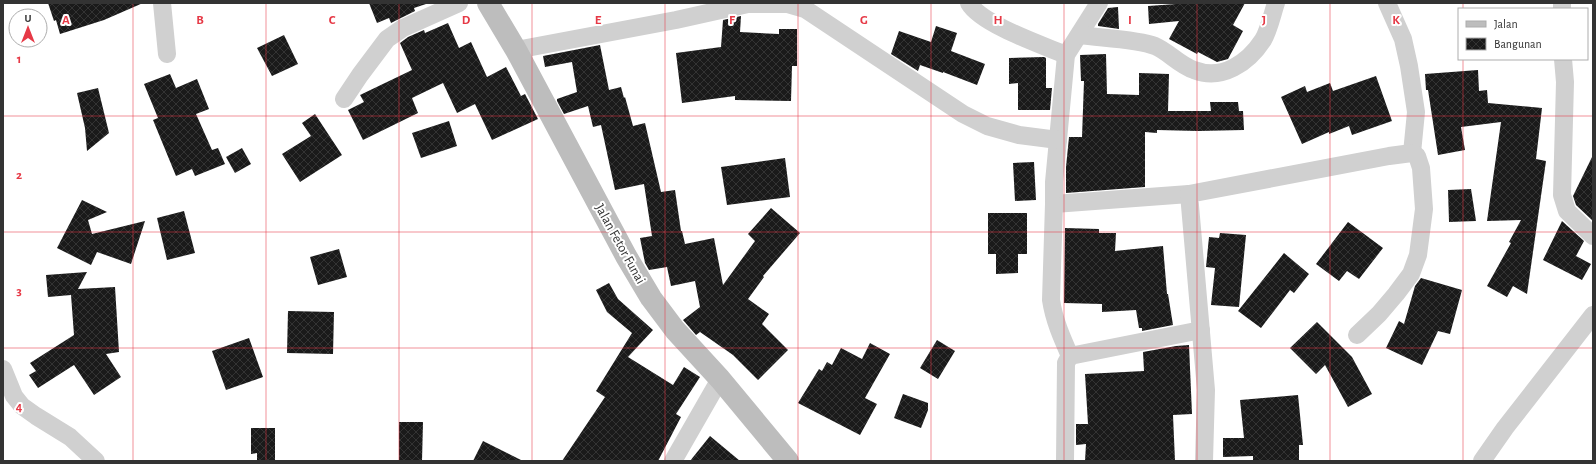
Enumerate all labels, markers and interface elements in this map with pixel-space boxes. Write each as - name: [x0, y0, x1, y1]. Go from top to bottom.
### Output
- north arrow: [8, 8, 48, 48]
- legend: [1458, 8, 1588, 60]
- text: U: [24, 13, 32, 24]
- text: A: [62, 14, 70, 27]
- text: B: [196, 14, 204, 27]
- text: C: [329, 14, 336, 27]
- text: D: [462, 14, 471, 27]
- text: E: [595, 14, 602, 27]
- text: F: [729, 14, 736, 27]
- text: G: [860, 14, 868, 27]
- text: H: [993, 14, 1003, 27]
- text: I: [1128, 14, 1132, 27]
- text: J: [1262, 14, 1266, 27]
- text: K: [1392, 14, 1400, 27]
- text: Jalan: [1494, 18, 1518, 30]
- text: Bangunan: [1494, 38, 1542, 50]
- text: 1: [17, 53, 21, 66]
- text: 2: [16, 169, 22, 182]
- street label: Jalan Fetor Funai: [592, 202, 648, 286]
- text: 3: [16, 285, 22, 298]
- text: 4: [16, 401, 23, 414]

